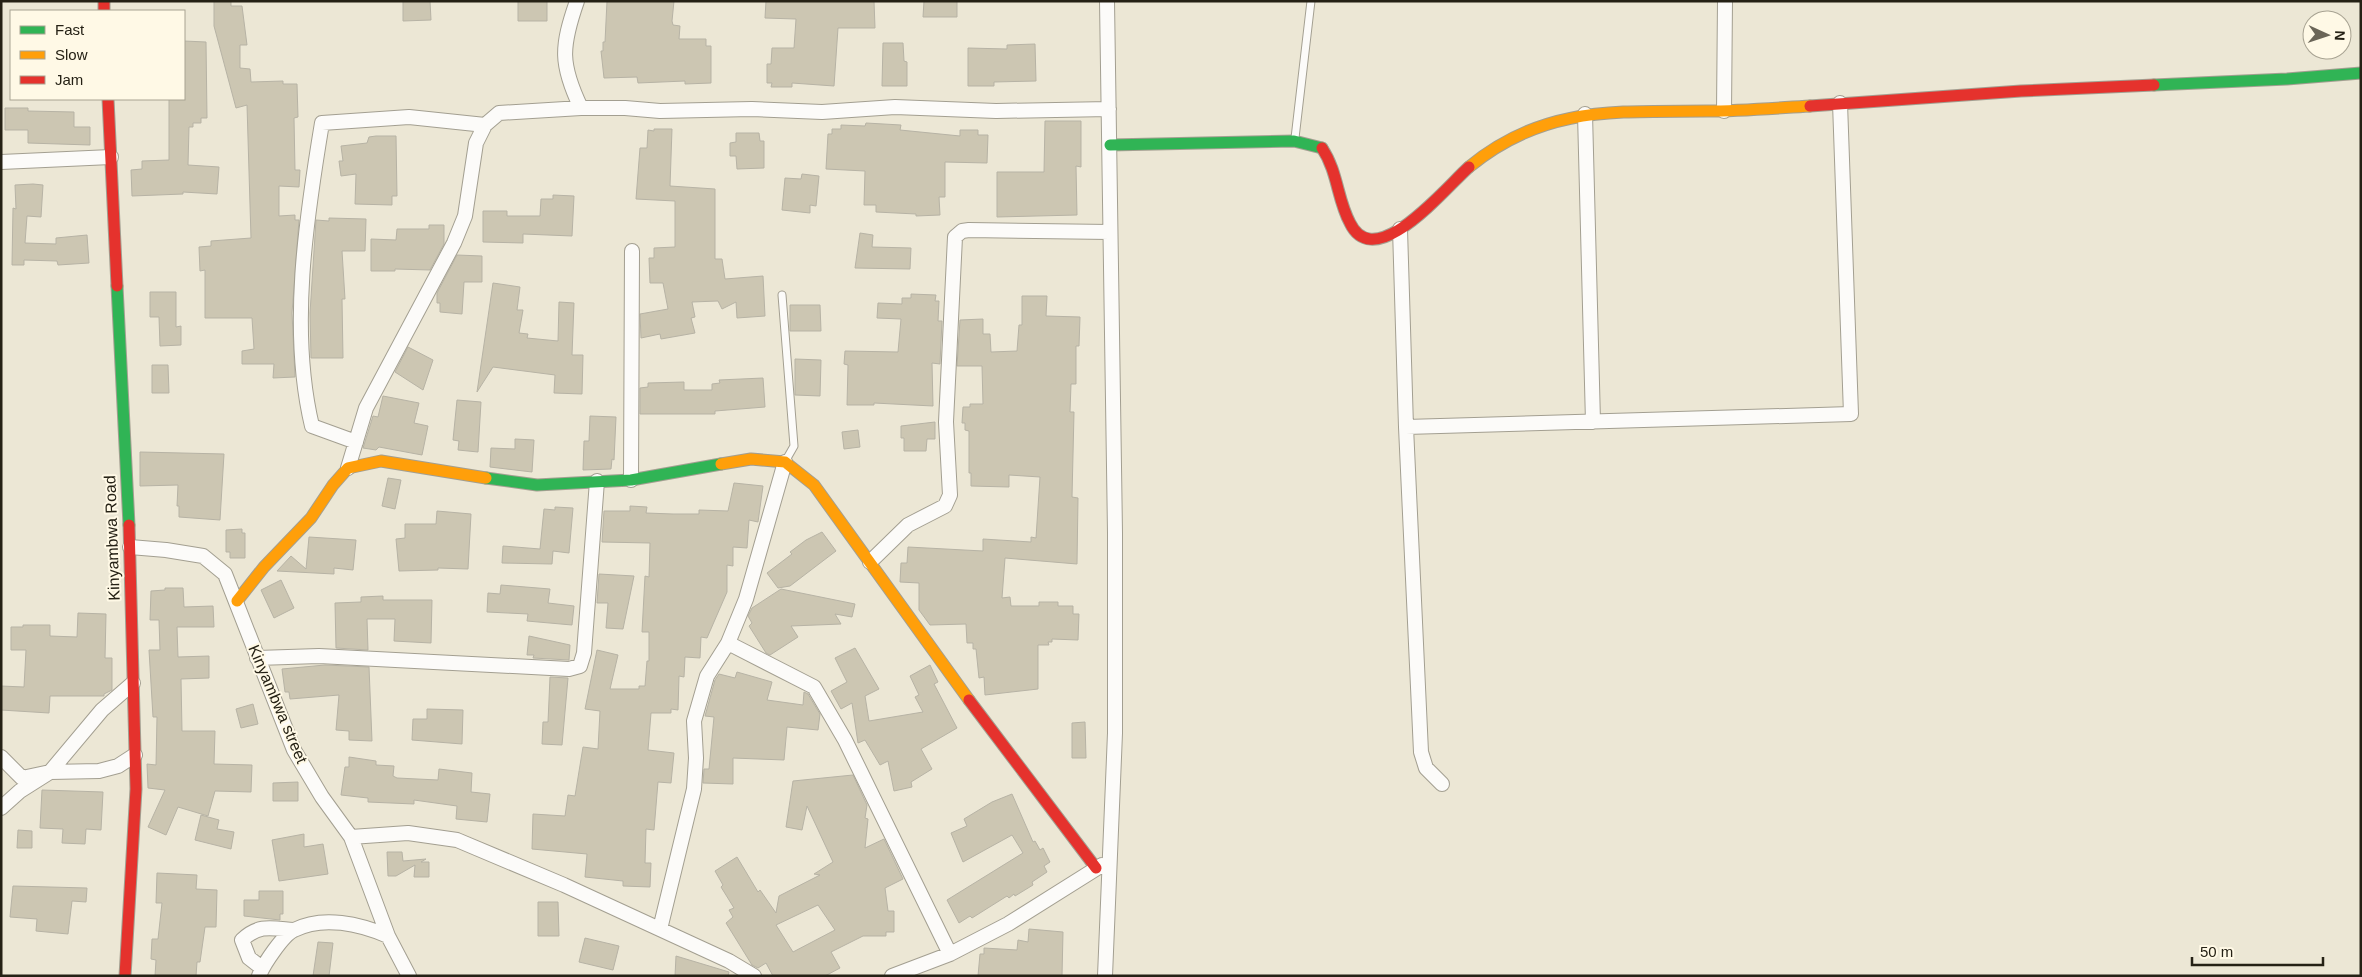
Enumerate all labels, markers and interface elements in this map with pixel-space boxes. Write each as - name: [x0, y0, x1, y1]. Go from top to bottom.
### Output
- legend: [10, 10, 185, 100]
- north arrow: [2302, 10, 2352, 60]
- text: Fast: [55, 21, 85, 38]
- text: N: [2332, 30, 2348, 41]
- text: Slow: [55, 46, 88, 63]
- text: Jam: [55, 71, 83, 88]
- street label: Kinyambwa Road: [101, 475, 123, 601]
- street label: Kinyambwa street: [245, 642, 311, 766]
- scale bar: [2192, 934, 2323, 966]
- text: 50 m: [2200, 943, 2233, 960]

